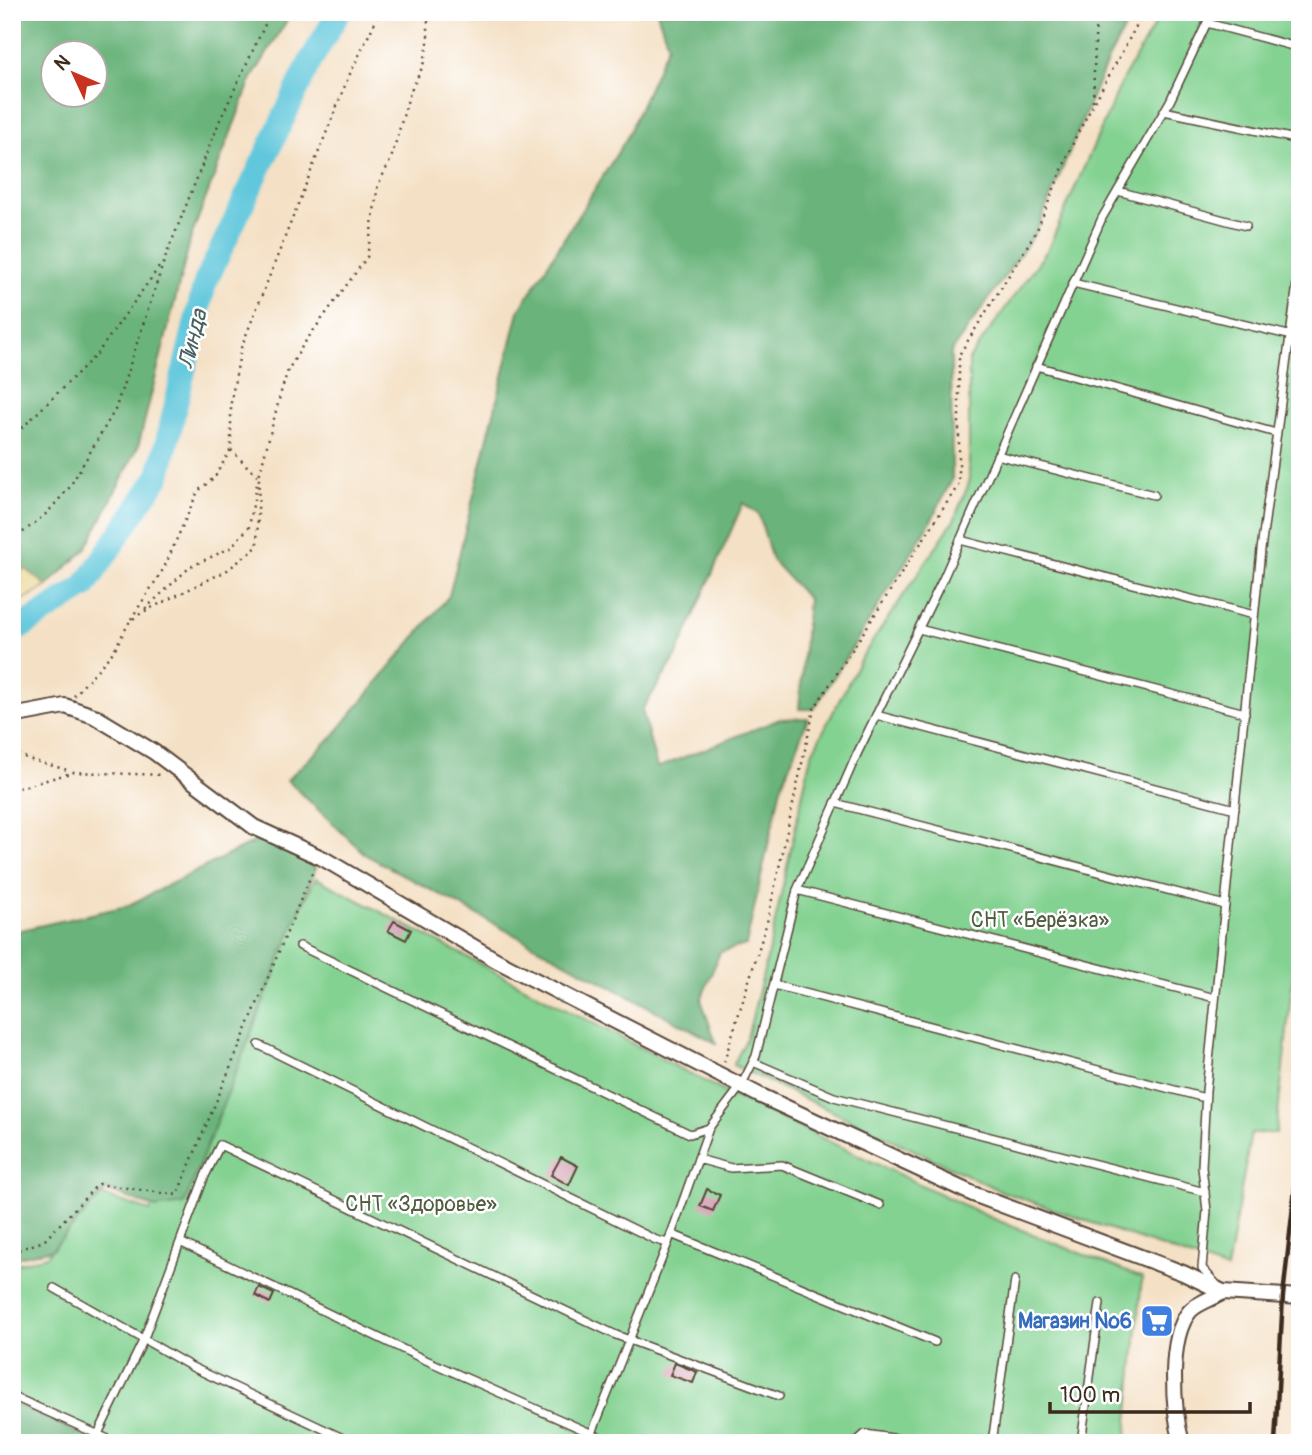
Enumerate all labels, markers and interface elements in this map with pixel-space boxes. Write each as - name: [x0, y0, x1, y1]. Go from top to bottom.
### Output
- north arrow: [38, 38, 108, 108]
- text: N: [49, 50, 76, 76]
- water label: Линда: [171, 305, 214, 372]
- park label: СНТ «Берёзка»: [971, 907, 1110, 934]
- park label: СНТ «Здоровье»: [345, 1191, 497, 1218]
- supermarket icon: Магазин №6: [1138, 1302, 1176, 1340]
- place label: Магазин №6: [1018, 1308, 1132, 1335]
- scale bar: [1050, 1371, 1249, 1415]
- text: 100 m: [1060, 1382, 1120, 1409]

